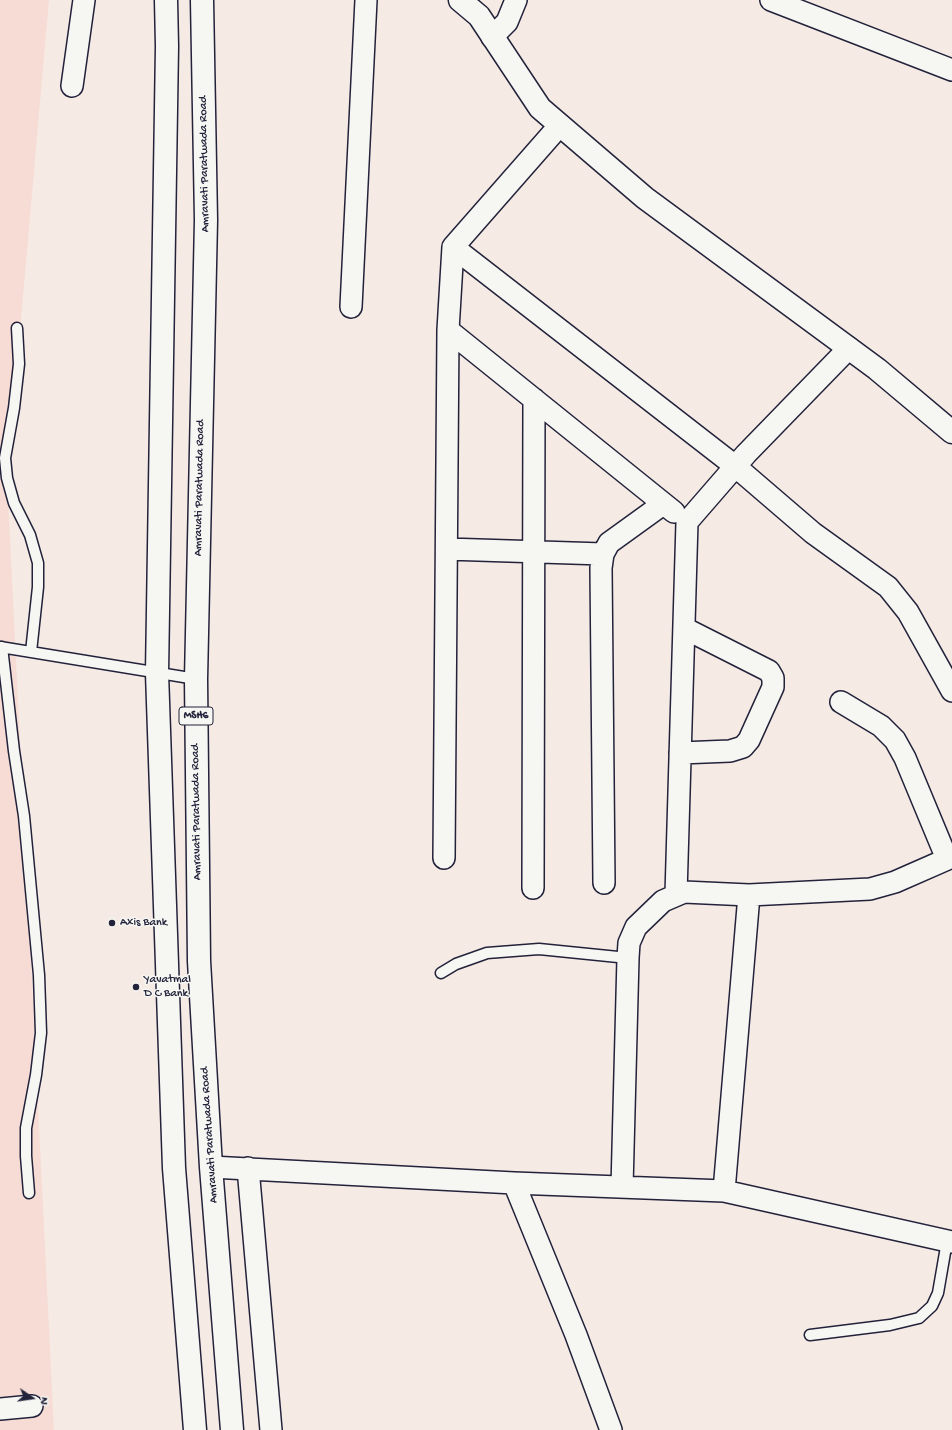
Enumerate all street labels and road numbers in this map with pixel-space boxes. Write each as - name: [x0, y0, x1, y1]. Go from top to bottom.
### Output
- street label: Amravati Paratwada Road: [197, 96, 213, 232]
- street label: Amravati Paratwada Road: [192, 420, 208, 556]
- road number: MSH6: [179, 707, 213, 725]
- street label: Amravati Paratwada Road: [189, 744, 205, 880]
- street label: Amravati Paratwada Road: [198, 1066, 222, 1204]

